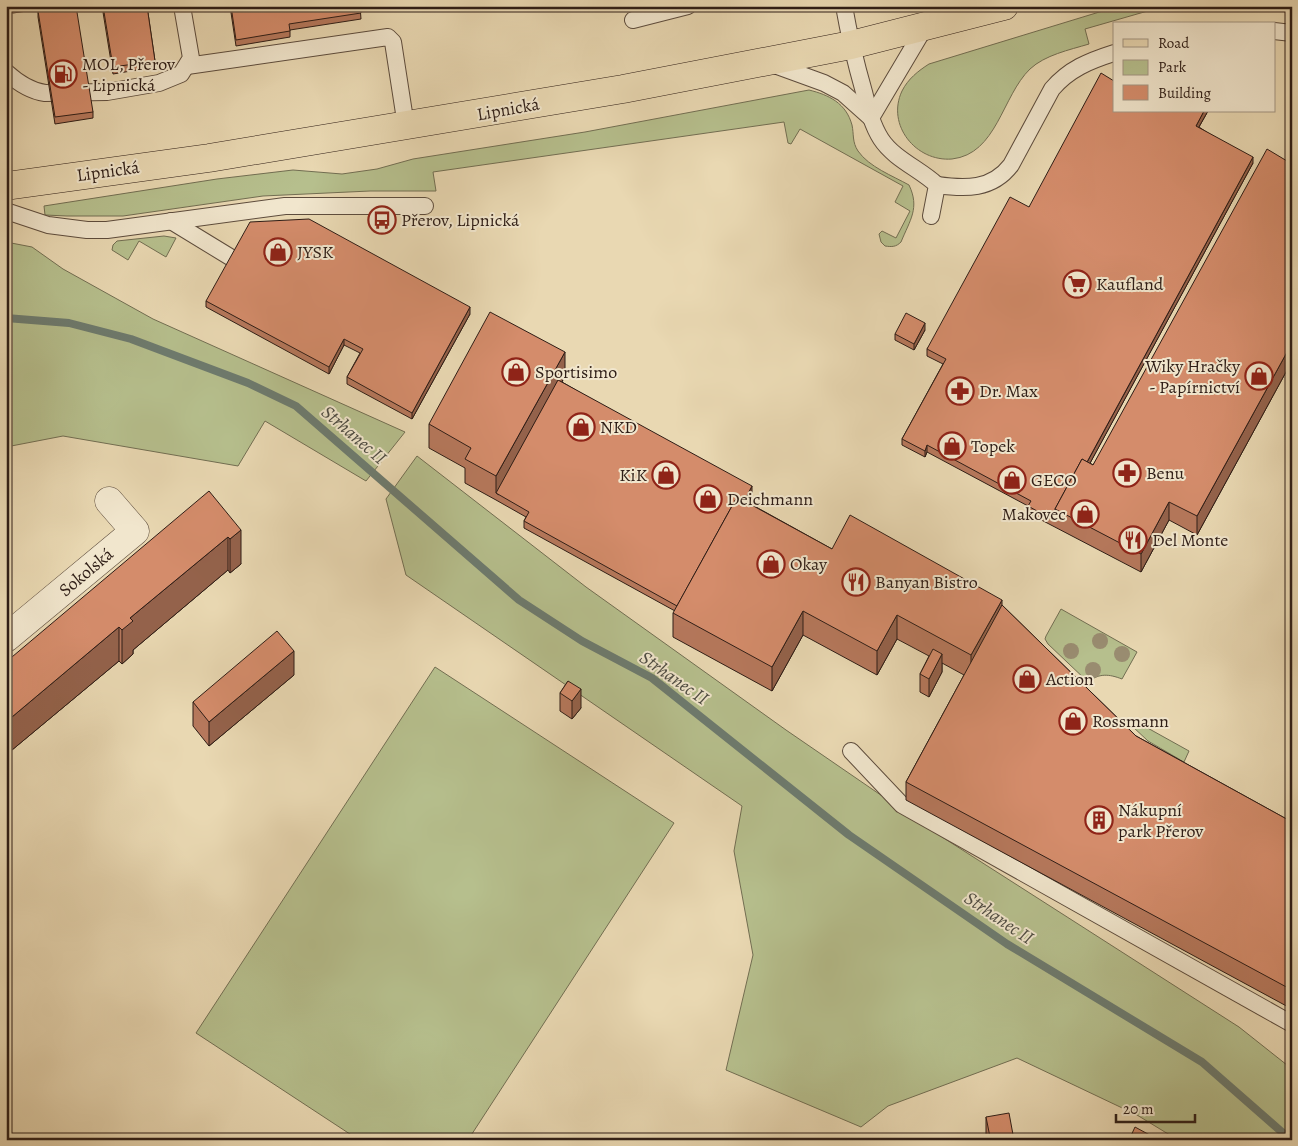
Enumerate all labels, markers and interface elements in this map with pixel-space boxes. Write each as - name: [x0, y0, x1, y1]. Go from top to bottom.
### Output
- legend: [1113, 22, 1276, 112]
- text: Road: [1158, 33, 1190, 53]
- place label: MOL, Přerov - Lipnická: [82, 52, 176, 97]
- text: Park: [1158, 57, 1187, 77]
- fuel station icon: MOL, Přerov - Lipnická: [48, 59, 78, 89]
- text: Building: [1158, 83, 1211, 103]
- street label: Lipnická: [475, 92, 542, 126]
- street label: Lipnická: [75, 155, 142, 187]
- bus stop icon: Přerov, Lipnická: [367, 205, 397, 235]
- place label: Přerov, Lipnická: [401, 208, 520, 232]
- shop icon: JYSK: [263, 237, 293, 267]
- place label: JYSK: [297, 240, 334, 264]
- supermarket icon: Kaufland: [1062, 269, 1092, 299]
- place label: Kaufland: [1096, 272, 1164, 296]
- place label: Wiky Hračky - Papírnictví: [1144, 354, 1241, 399]
- shop icon: Sportisimo: [501, 357, 531, 387]
- place label: Sportisimo: [535, 360, 617, 384]
- shop icon: Wiky Hračky - Papírnictví: [1244, 361, 1274, 391]
- pharmacy icon: Dr. Max: [945, 376, 975, 406]
- place label: Dr. Max: [979, 379, 1038, 403]
- water label: Strhanec II: [316, 399, 393, 471]
- shop icon: NKD: [566, 412, 596, 442]
- place label: NKD: [600, 415, 637, 439]
- shop icon: Topek: [937, 431, 967, 461]
- place label: Topek: [971, 434, 1015, 458]
- pharmacy icon: Benu: [1112, 458, 1142, 488]
- shop icon: KiK: [651, 460, 681, 490]
- place label: Benu: [1146, 461, 1184, 485]
- place label: KiK: [619, 463, 648, 487]
- shop icon: GECO: [997, 465, 1027, 495]
- place label: GECO: [1031, 468, 1077, 492]
- shop icon: Deichmann: [693, 484, 723, 514]
- place label: Deichmann: [727, 487, 813, 511]
- shop icon: Makovec: [1070, 499, 1100, 529]
- place label: Makovec: [1002, 502, 1066, 526]
- restaurant icon: Del Monte: [1118, 525, 1148, 555]
- place label: Del Monte: [1152, 528, 1228, 552]
- street label: Sokolská: [54, 542, 119, 602]
- shop icon: Okay: [756, 549, 786, 579]
- place label: Okay: [790, 552, 828, 576]
- restaurant icon: Banyan Bistro: [841, 567, 871, 597]
- place label: Banyan Bistro: [875, 570, 978, 594]
- water label: Strhanec II: [634, 645, 714, 711]
- shop icon: Action: [1012, 664, 1042, 694]
- place label: Action: [1045, 667, 1094, 691]
- shop icon: Rossmann: [1058, 706, 1088, 736]
- place label: Rossmann: [1092, 709, 1169, 733]
- place label: Nákupní park Přerov: [1118, 798, 1204, 843]
- building icon: Nákupní park Přerov: [1084, 805, 1114, 835]
- water label: Strhanec II: [959, 885, 1039, 951]
- scale bar: [1116, 1091, 1194, 1123]
- text: 20 m: [1123, 1099, 1154, 1119]

